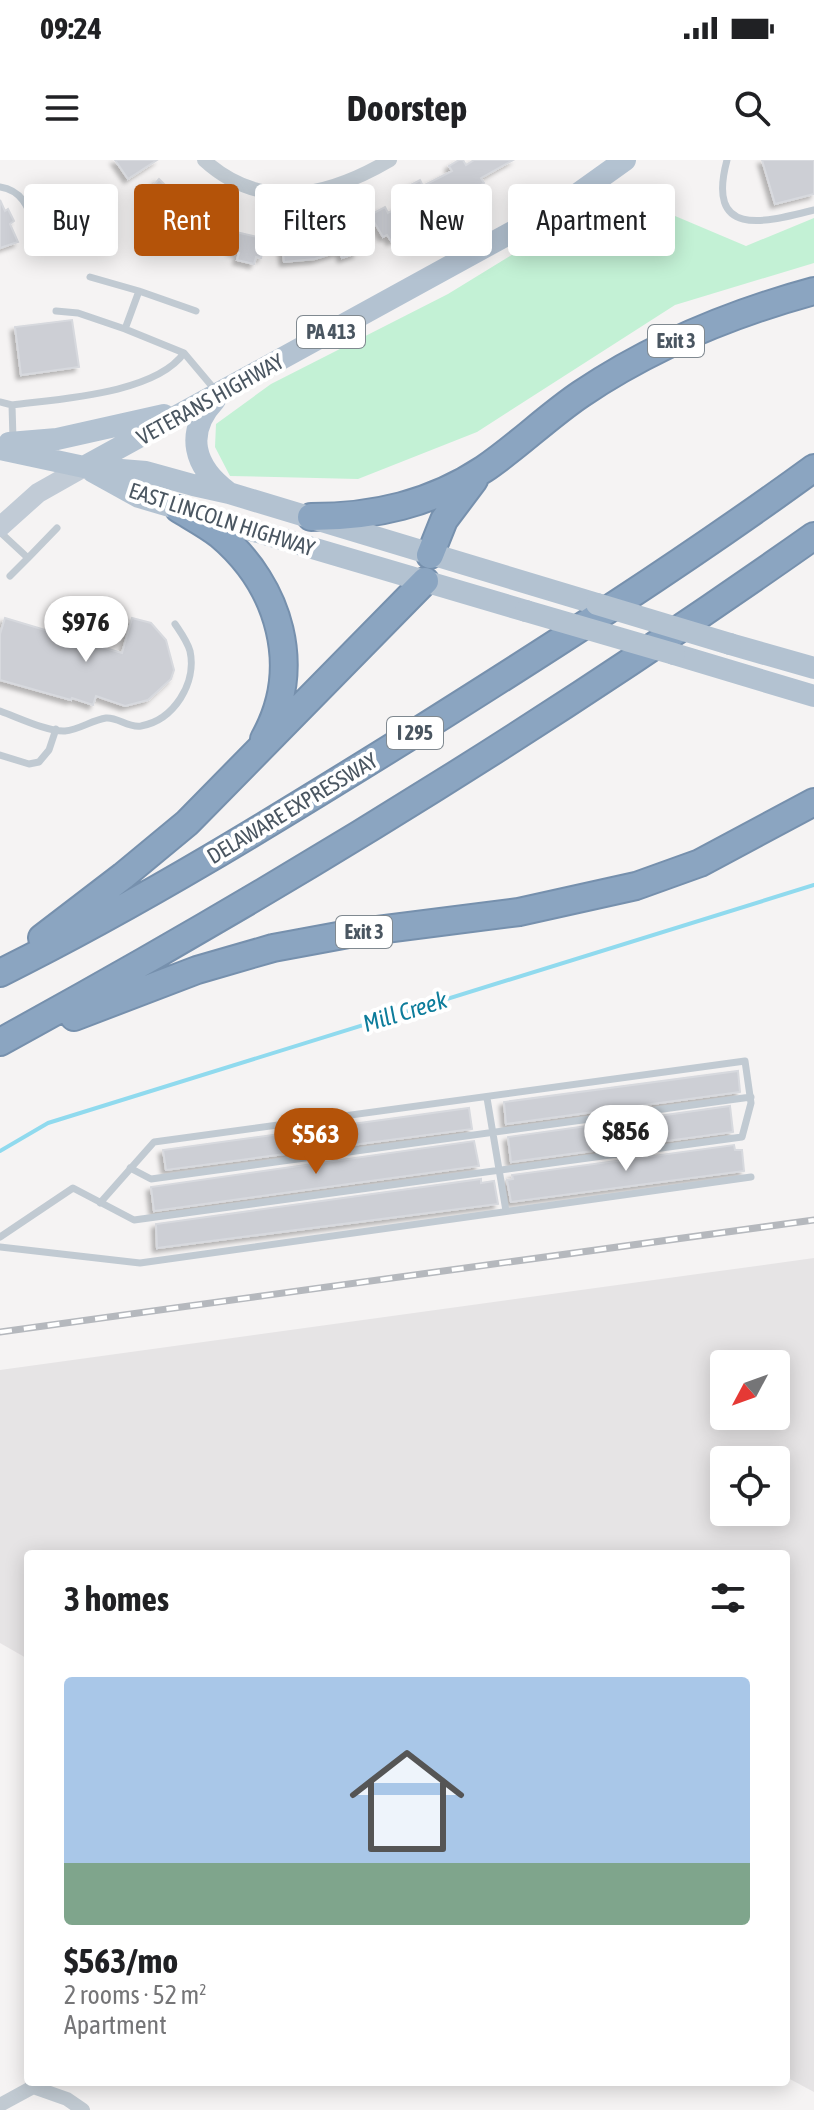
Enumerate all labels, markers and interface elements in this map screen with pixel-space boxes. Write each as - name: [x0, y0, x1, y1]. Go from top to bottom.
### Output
- text: 09:24: [40, 11, 102, 45]
- icon: menu: [40, 86, 84, 130]
- icon: search: [730, 86, 774, 130]
- text: Doorstep: [347, 87, 467, 129]
- chip: Buy: [24, 184, 118, 256]
- chip: Rent: [134, 184, 239, 256]
- chip: Filters: [255, 184, 375, 256]
- chip: New: [391, 184, 492, 256]
- chip: Apartment: [508, 184, 675, 256]
- road number: PA 413: [297, 316, 365, 348]
- road number: Exit 3: [648, 325, 704, 357]
- street label: VETERANS HIGHWAY: [132, 348, 288, 450]
- street label: EAST LINCOLN HIGHWAY: [126, 477, 318, 561]
- pin: $976: [39, 596, 133, 664]
- text: $976: [62, 607, 110, 637]
- road number: I 295: [387, 717, 443, 749]
- street label: DELAWARE EXPRESSWAY: [202, 747, 382, 869]
- road number: Exit 3: [336, 916, 392, 948]
- water label: Mill Creek: [359, 986, 451, 1037]
- pin: $856: [579, 1105, 673, 1173]
- pin: $563: [269, 1108, 363, 1176]
- text: $856: [602, 1116, 650, 1146]
- text: $563: [292, 1119, 340, 1149]
- north arrow: [710, 1350, 790, 1430]
- map controls: [710, 1350, 790, 1526]
- button: locate: [710, 1446, 790, 1526]
- icon: filters: [706, 1576, 750, 1620]
- text: 3 homes: [64, 1579, 169, 1618]
- icon: home: [335, 1729, 479, 1873]
- text: $563/mo: [64, 1941, 178, 1980]
- text: 2 rooms · 52 m²: [64, 1980, 206, 2010]
- text: Apartment: [64, 2010, 167, 2040]

